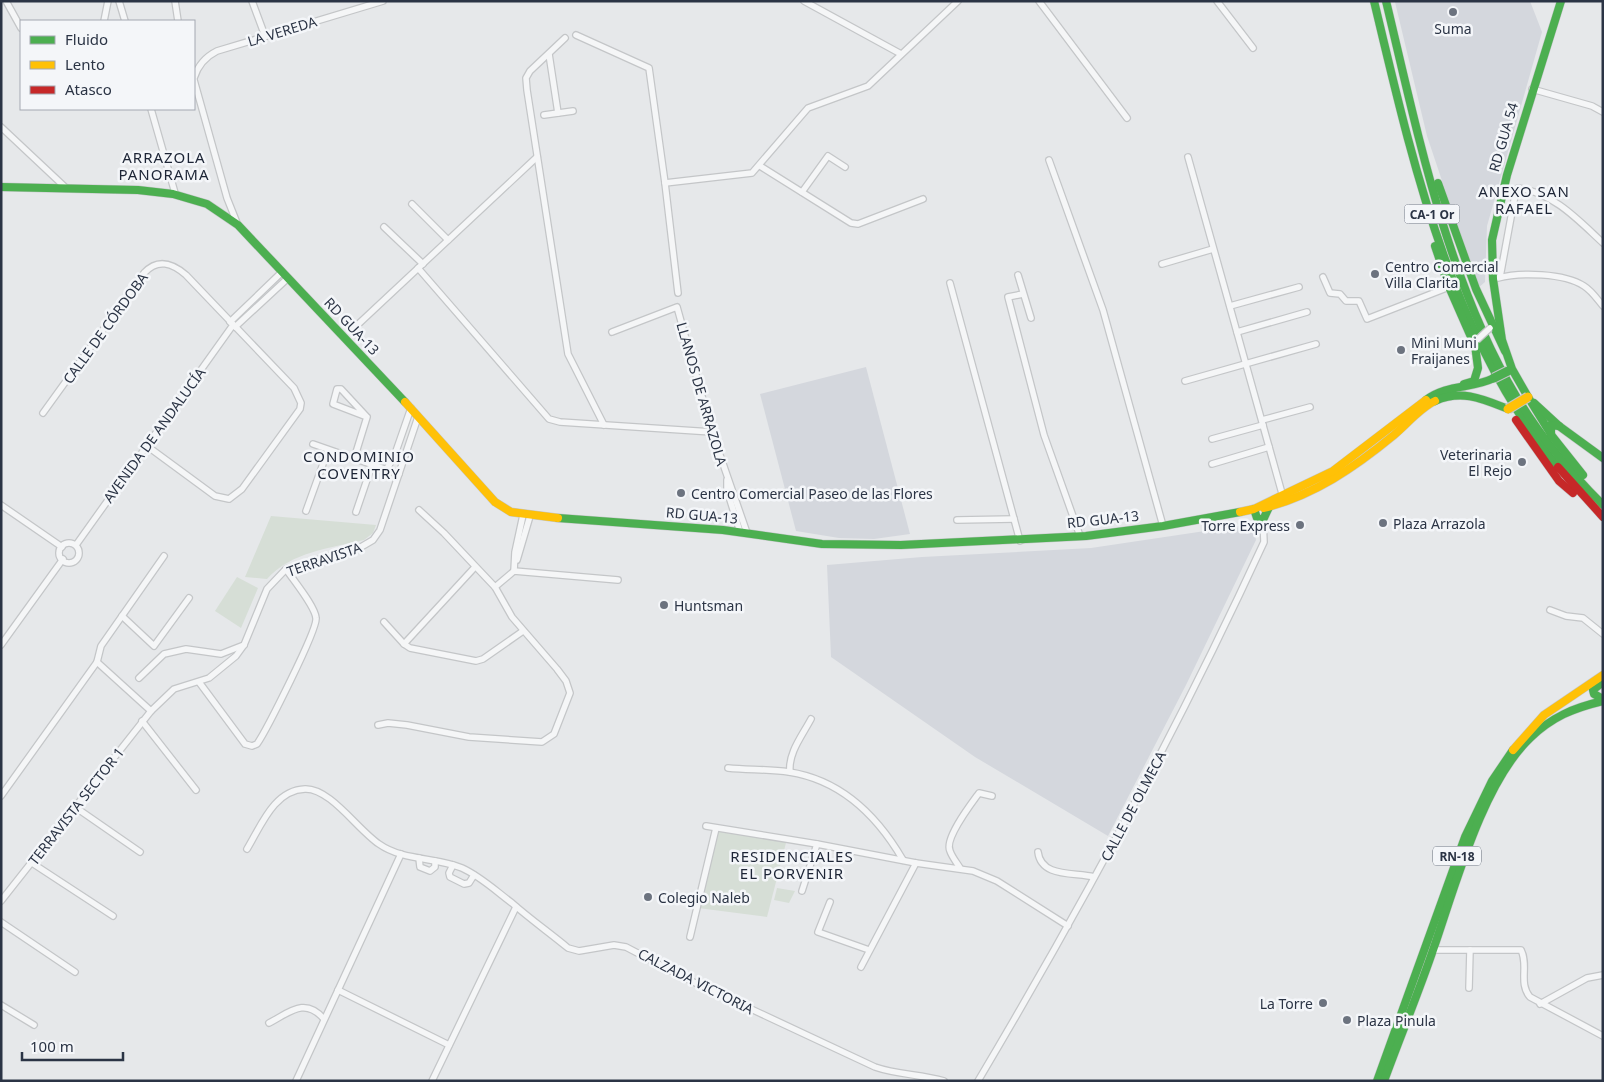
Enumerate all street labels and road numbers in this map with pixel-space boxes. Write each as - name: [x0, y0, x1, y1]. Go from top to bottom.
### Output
- street label: LA VEREDA: [245, 11, 319, 51]
- street label: RD GUA 54: [1484, 100, 1522, 174]
- road number: CA-1 Or: [1404, 204, 1460, 223]
- street label: CALLE DE CÓRDOBA: [58, 269, 152, 387]
- street label: RD GUA-13: [320, 293, 384, 359]
- street label: LLANOS DE ARRAZOLA: [672, 320, 732, 468]
- street label: AVENIDA DE ANDALUCÍA: [99, 364, 209, 506]
- street label: RD GUA-13: [665, 502, 739, 528]
- street label: RD GUA-13: [1066, 506, 1140, 532]
- street label: TERRAVISTA: [284, 537, 364, 581]
- street label: TERRAVISTA SECTOR 1: [24, 743, 128, 869]
- street label: CALLE DE OLMECA: [1096, 748, 1170, 864]
- road number: RN-18: [1433, 846, 1481, 866]
- street label: CALZADA VICTORIA: [635, 944, 757, 1018]

